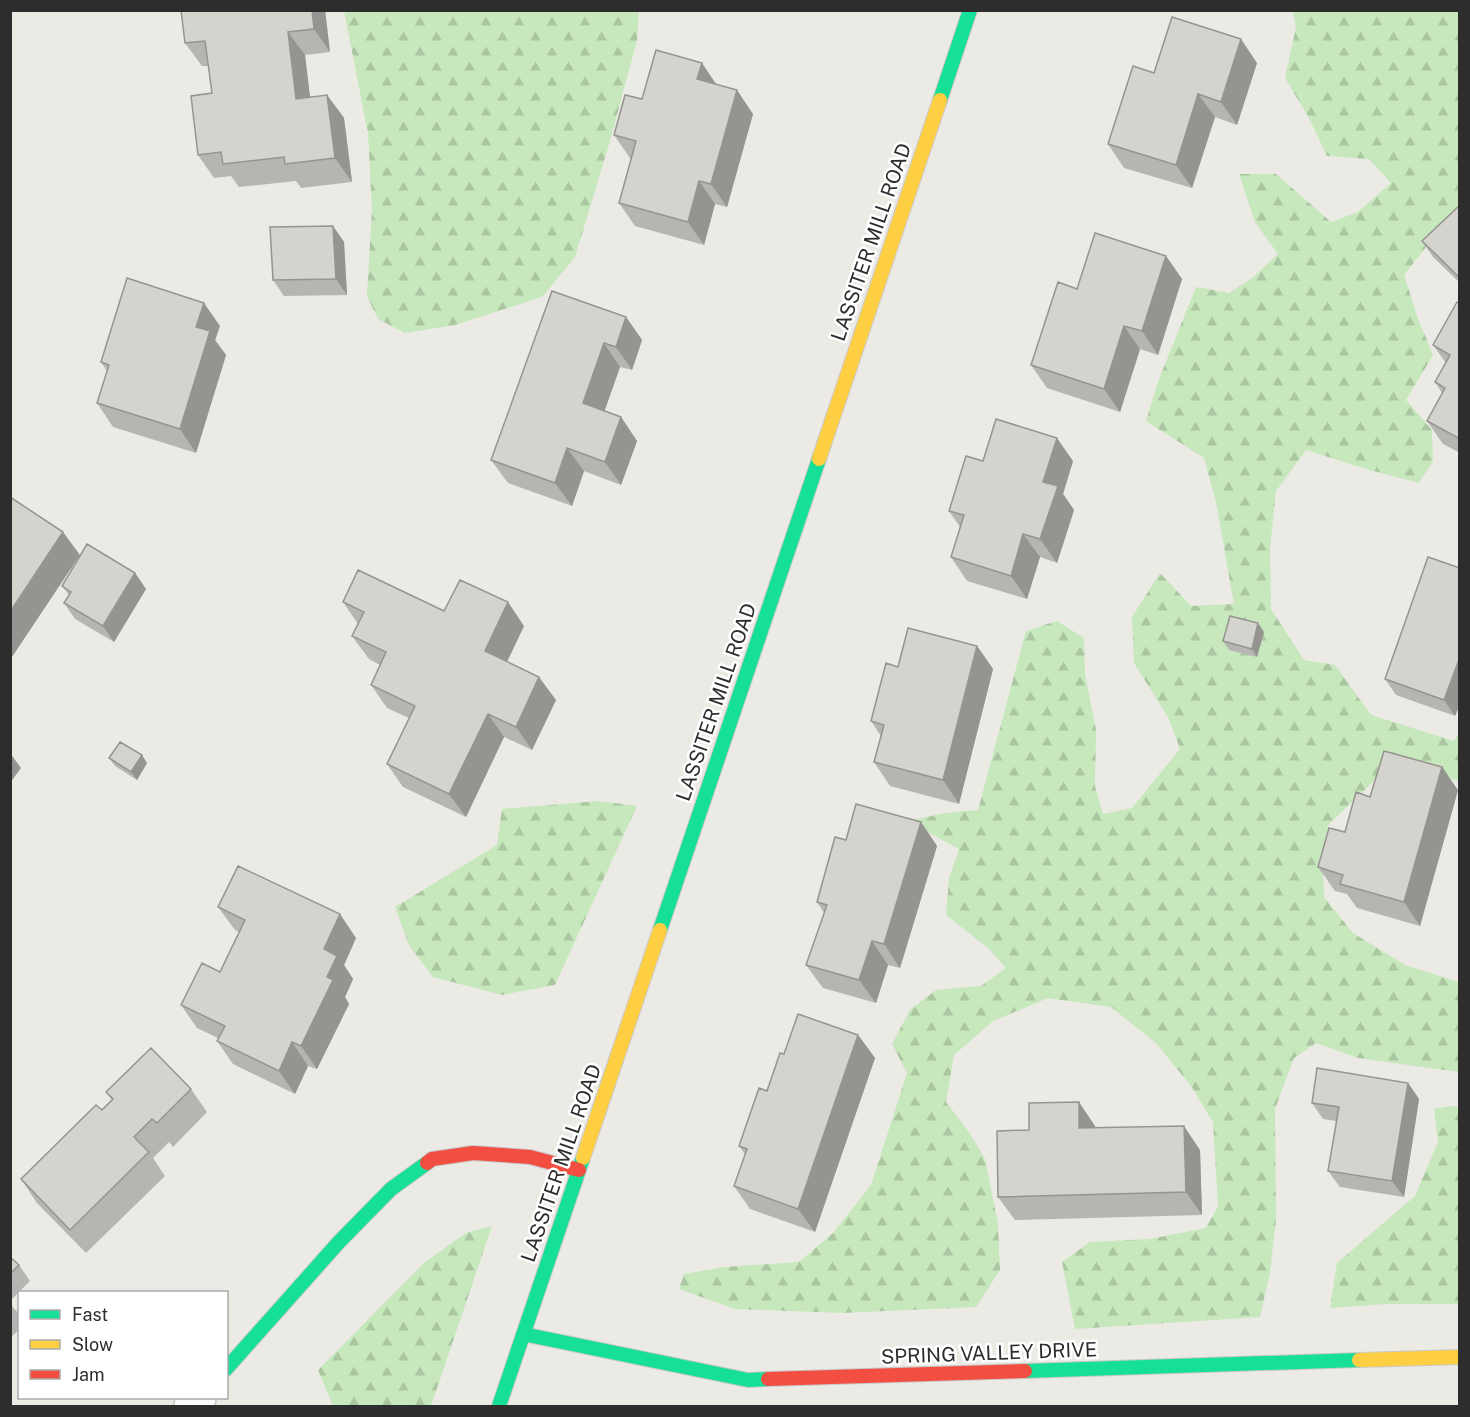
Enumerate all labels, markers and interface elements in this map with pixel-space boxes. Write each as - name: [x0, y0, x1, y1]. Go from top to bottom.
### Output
- street label: LASSITER MILL ROAD: [826, 140, 916, 344]
- street label: LASSITER MILL ROAD: [671, 600, 761, 804]
- street label: LASSITER MILL ROAD: [516, 1061, 606, 1265]
- legend: [18, 1291, 228, 1399]
- text: Fast: [72, 1304, 108, 1325]
- text: Slow: [72, 1334, 113, 1355]
- street label: SPRING VALLEY DRIVE: [880, 1337, 1098, 1369]
- text: Jam: [72, 1364, 105, 1385]

